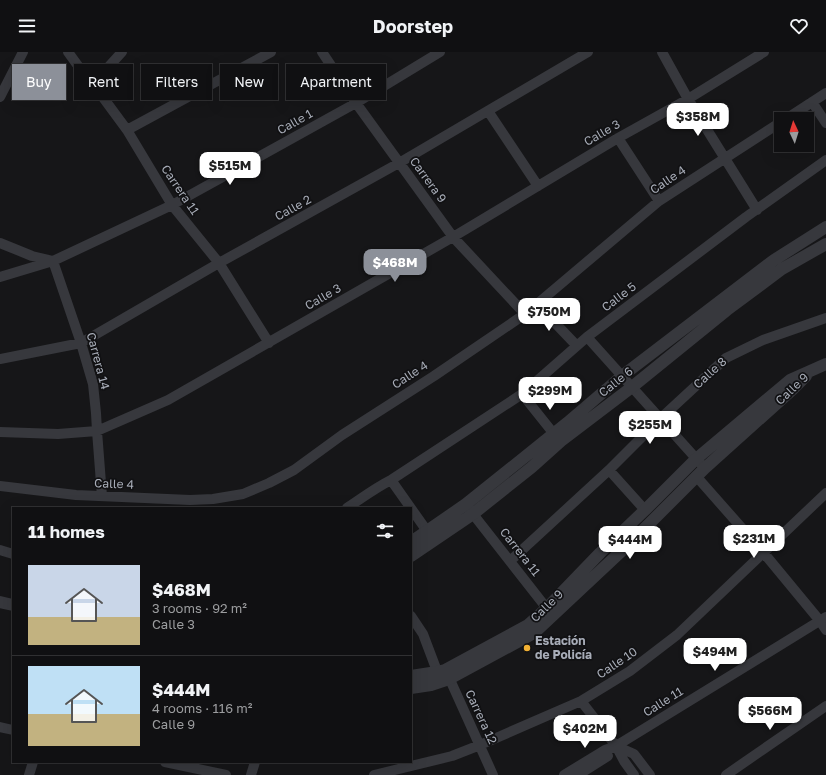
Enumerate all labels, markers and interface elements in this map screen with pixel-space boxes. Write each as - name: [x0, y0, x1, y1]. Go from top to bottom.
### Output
- icon: menu: [16, 15, 38, 37]
- text: Doorstep: [373, 15, 453, 37]
- icon: heart: [788, 15, 810, 37]
- chip: Buy: [12, 64, 66, 100]
- chip: Rent: [74, 64, 133, 100]
- chip: Filters: [141, 64, 212, 100]
- chip: New: [220, 64, 278, 100]
- chip: Apartment: [286, 64, 386, 100]
- pin: $358M: [670, 103, 726, 137]
- street label: Calle 1: [274, 106, 315, 137]
- text: $358M: [676, 108, 720, 124]
- north arrow: [774, 112, 814, 152]
- map controls: [774, 112, 814, 152]
- street label: Calle 3: [581, 116, 623, 149]
- pin: $515M: [202, 152, 258, 186]
- street label: Carrera 9: [407, 154, 450, 205]
- text: $515M: [209, 157, 251, 173]
- street label: Carrera 11: [158, 162, 203, 218]
- street label: Calle 4: [647, 162, 688, 197]
- street label: Calle 2: [272, 191, 314, 224]
- pin: $468M: [367, 249, 423, 283]
- text: $468M: [373, 254, 417, 270]
- street label: Calle 5: [598, 279, 639, 314]
- street label: Calle 3: [302, 280, 344, 313]
- pin: $750M: [521, 298, 577, 332]
- text: $750M: [527, 303, 571, 319]
- street label: Carrera 14: [84, 331, 113, 391]
- street label: Calle 8: [690, 354, 729, 392]
- street label: Calle 4: [389, 357, 430, 392]
- street label: Calle 6: [596, 363, 636, 400]
- street label: Calle 9: [772, 370, 811, 408]
- pin: $299M: [522, 377, 578, 411]
- text: $299M: [528, 382, 572, 398]
- pin: $255M: [622, 411, 678, 445]
- text: $255M: [628, 416, 672, 432]
- street label: Calle 4: [94, 475, 134, 492]
- icon: filters: [374, 520, 396, 542]
- text: 11 homes: [28, 521, 105, 542]
- street label: Carrera 11: [497, 525, 544, 579]
- pin: $231M: [726, 525, 782, 559]
- pin: $444M: [602, 526, 658, 560]
- text: $231M: [733, 530, 775, 546]
- text: $444M: [608, 531, 652, 547]
- text: $468M: [152, 579, 211, 600]
- icon: home: [60, 581, 108, 629]
- street label: Calle 9: [527, 586, 566, 625]
- text: 3 rooms · 92 m²: [152, 600, 247, 616]
- text: Calle 3: [152, 616, 195, 632]
- place label: Estación de Policía: [535, 633, 592, 662]
- pin: $494M: [687, 638, 743, 672]
- marker: Estación de Policía: [522, 643, 532, 653]
- text: $494M: [693, 643, 737, 659]
- street label: Calle 10: [594, 644, 640, 682]
- text: $444M: [152, 679, 210, 700]
- icon: home: [60, 682, 108, 730]
- street label: Calle 11: [640, 683, 686, 720]
- street label: Carrera 12: [462, 687, 501, 746]
- pin: $566M: [742, 697, 798, 731]
- text: 4 rooms · 116 m²: [152, 700, 252, 716]
- text: $566M: [748, 702, 792, 718]
- pin: $402M: [557, 715, 613, 749]
- text: Calle 9: [152, 716, 195, 732]
- text: $402M: [563, 720, 607, 736]

